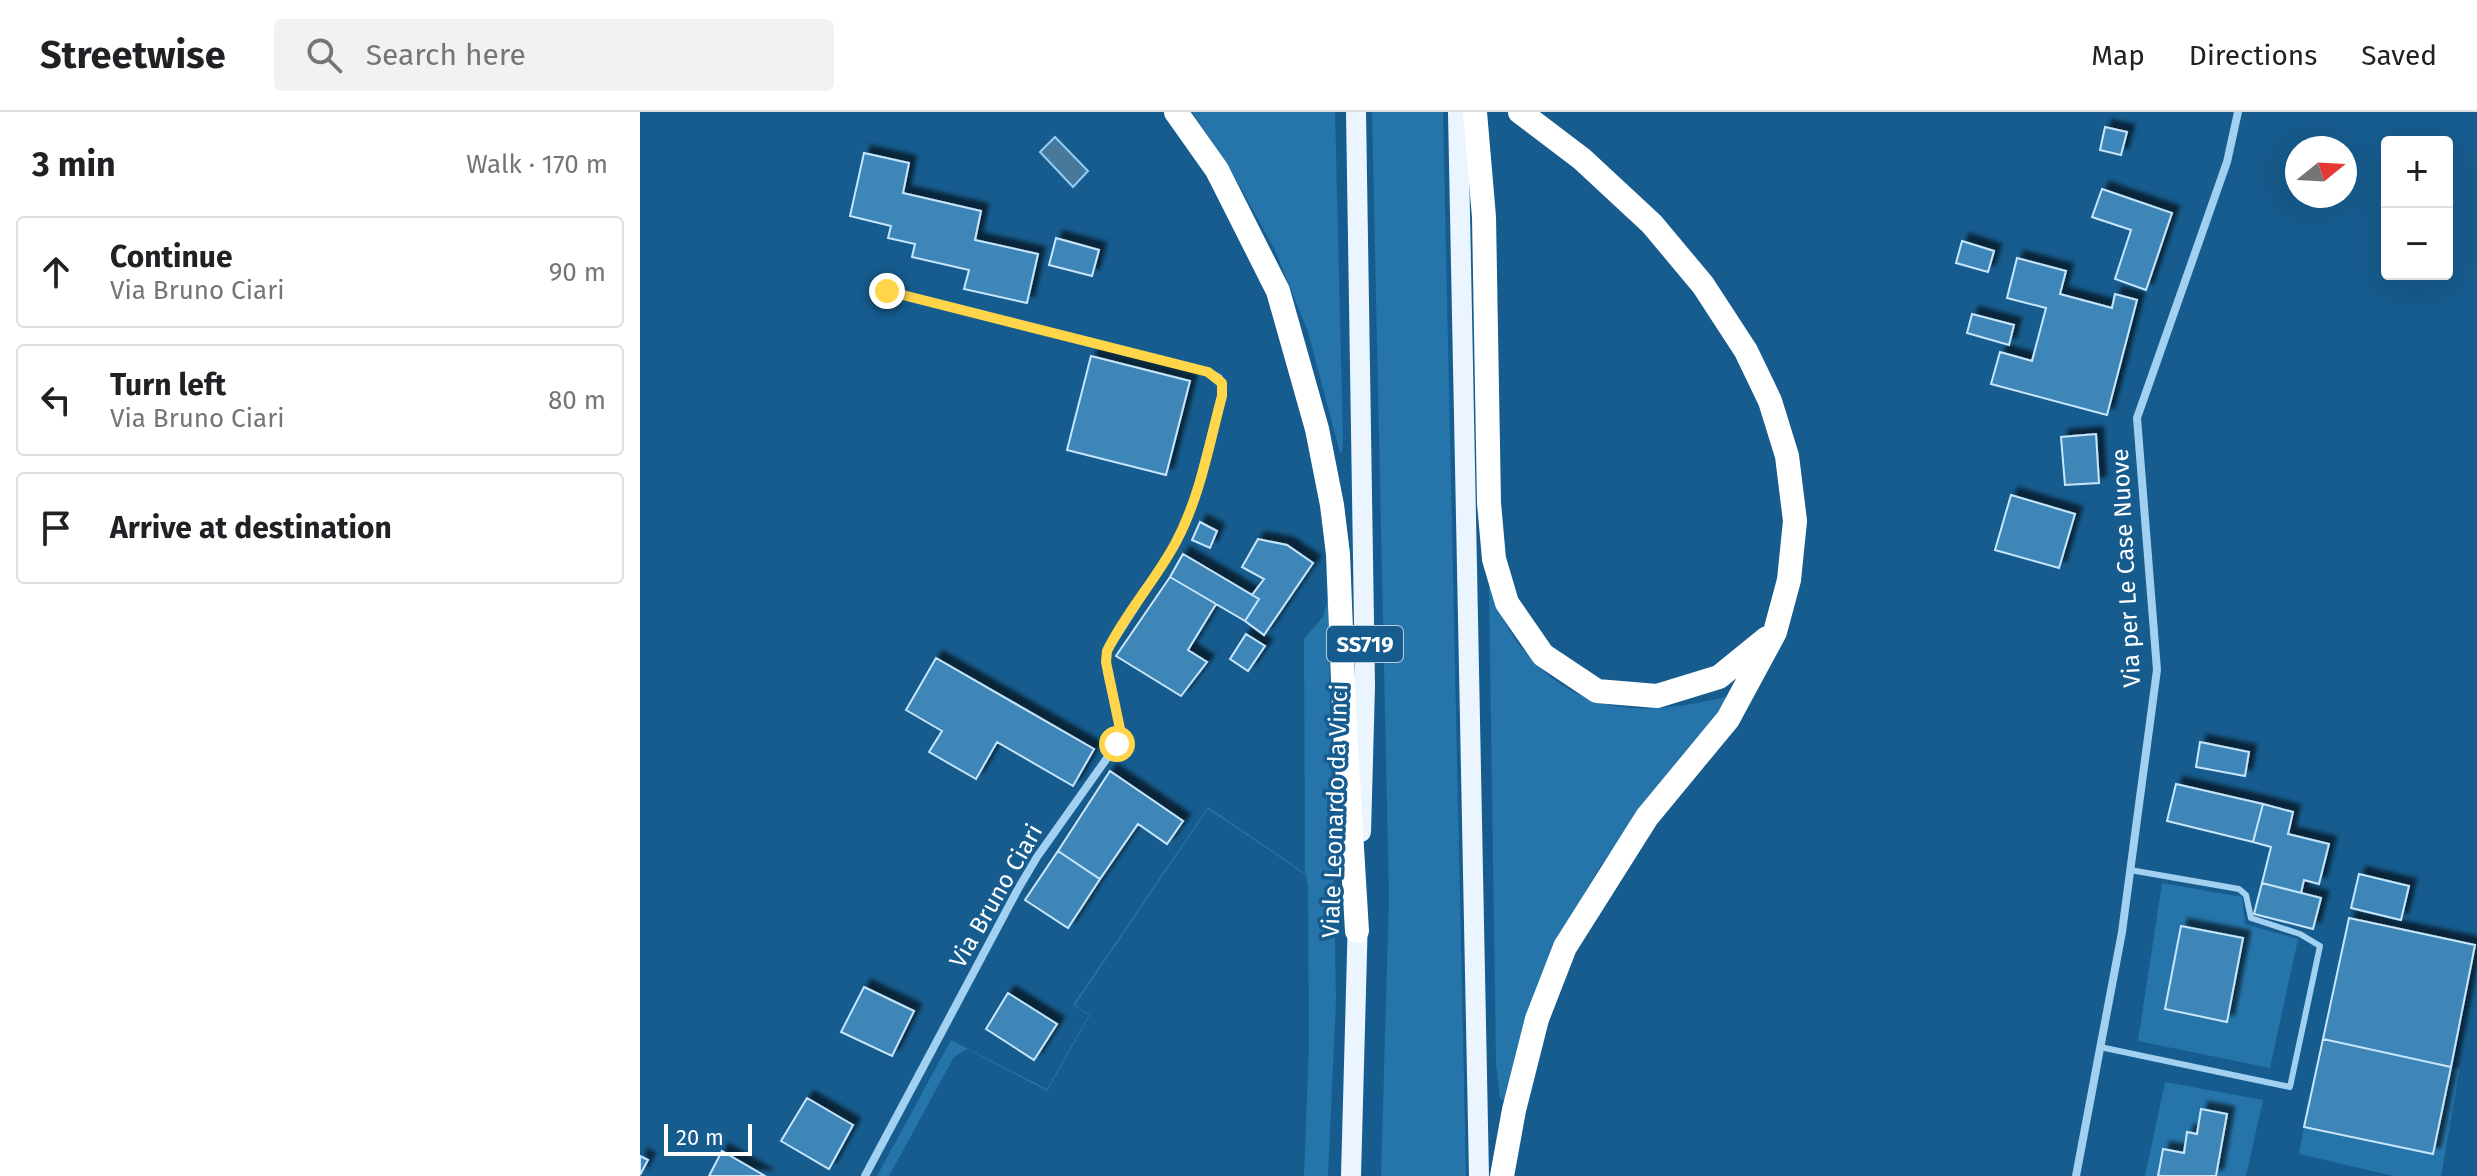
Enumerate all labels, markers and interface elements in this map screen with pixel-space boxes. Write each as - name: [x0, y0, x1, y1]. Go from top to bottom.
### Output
- search box: [274, 19, 834, 91]
- text: Streetwise: [40, 32, 226, 78]
- icon: search: [302, 33, 346, 77]
- text: Search here: [366, 37, 526, 73]
- text: Map: [2091, 39, 2145, 72]
- text: Directions: [2189, 39, 2317, 72]
- text: Saved: [2361, 39, 2437, 72]
- north arrow: [2285, 136, 2357, 208]
- map controls: [2381, 136, 2453, 280]
- button: +: [2381, 136, 2453, 208]
- text: 3 min: [32, 144, 116, 185]
- text: Walk · 170 m: [466, 149, 608, 180]
- button: −: [2381, 208, 2453, 280]
- text: Continue: [110, 239, 233, 275]
- icon: ahead: [34, 250, 78, 294]
- text: 90 m: [549, 257, 606, 288]
- route end: [869, 273, 905, 309]
- text: Via Bruno Ciari: [110, 275, 285, 306]
- text: Turn left: [110, 367, 226, 403]
- icon: left: [34, 378, 78, 422]
- text: 80 m: [548, 385, 606, 416]
- text: Via Bruno Ciari: [110, 403, 285, 434]
- street label: Via per Le Case Nuove: [2106, 448, 2146, 688]
- icon: arrive: [34, 506, 78, 550]
- text: Arrive at destination: [110, 510, 392, 546]
- road number: SS719: [1327, 626, 1403, 662]
- street label: Viale Leonardo da Vinci: [1317, 683, 1353, 939]
- route start: [1099, 726, 1135, 762]
- street label: Via Bruno Ciari: [944, 819, 1048, 973]
- scale bar: [664, 1120, 752, 1156]
- text: 20 m: [676, 1124, 724, 1151]

